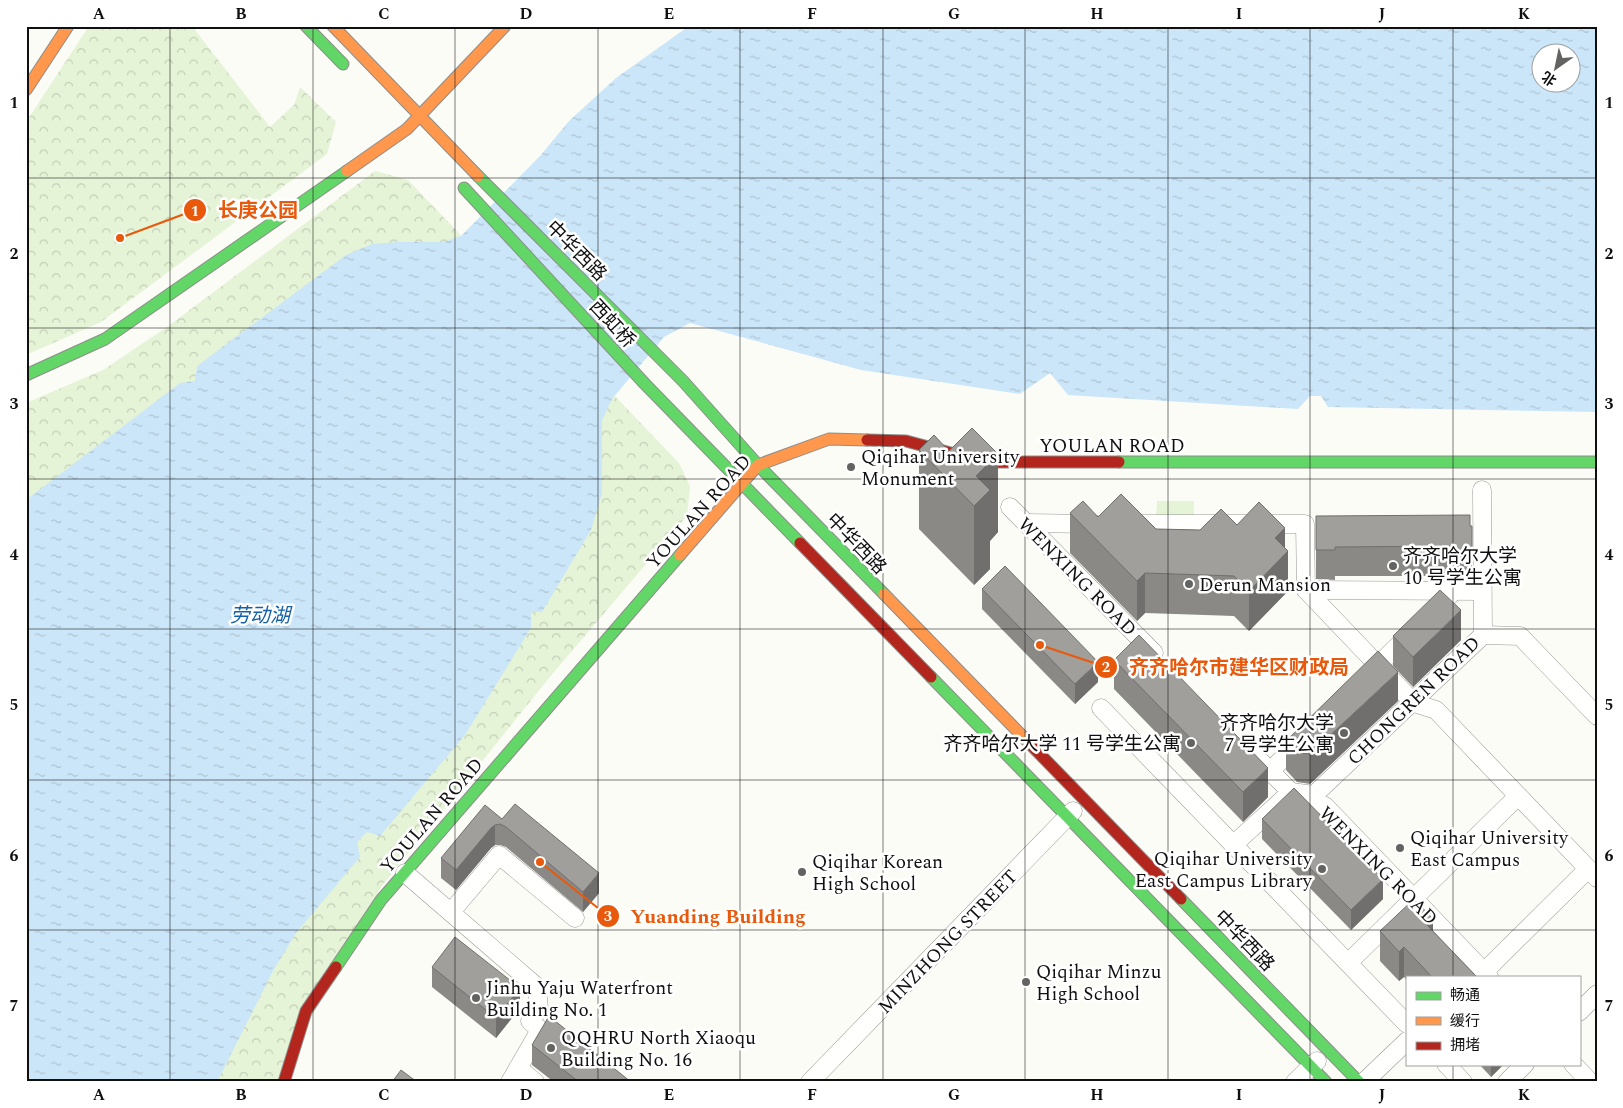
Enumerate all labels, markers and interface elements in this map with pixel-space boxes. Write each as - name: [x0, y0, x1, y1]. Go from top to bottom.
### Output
- text: A: [93, 2, 106, 26]
- text: B: [235, 2, 247, 26]
- text: C: [378, 2, 390, 26]
- text: D: [520, 2, 533, 26]
- text: E: [664, 2, 674, 26]
- text: F: [807, 2, 817, 26]
- text: G: [948, 2, 960, 26]
- text: H: [1090, 2, 1104, 26]
- text: I: [1236, 2, 1242, 26]
- text: J: [1379, 2, 1386, 26]
- text: K: [1518, 2, 1531, 26]
- north arrow: [1530, 42, 1580, 92]
- text: 北: [1538, 66, 1561, 91]
- text: 1: [10, 91, 18, 115]
- text: 1: [1605, 91, 1613, 115]
- callout: 长庚公园: [183, 193, 308, 228]
- text: 长庚公园: [218, 196, 298, 226]
- text: 1: [191, 200, 199, 223]
- street label: 中华西路: [539, 214, 613, 288]
- text: 2: [10, 242, 19, 266]
- text: 2: [1605, 242, 1614, 266]
- street label: 西虹桥: [582, 293, 642, 355]
- text: 3: [10, 392, 19, 416]
- text: 3: [1605, 392, 1614, 416]
- street label: YOULAN ROAD: [1039, 432, 1185, 461]
- place label: Qiqihar University Monument: [861, 443, 1020, 494]
- street label: YOULAN ROAD: [640, 448, 759, 576]
- marker: Qiqihar University Monument: [845, 461, 857, 473]
- street label: 中华西路: [819, 507, 893, 581]
- street label: WENXING ROAD: [1011, 511, 1143, 643]
- place label: 齐齐哈尔大学 10 号学生公寓: [1403, 542, 1522, 593]
- text: 4: [10, 543, 19, 567]
- text: 4: [1605, 543, 1614, 567]
- marker: 齐齐哈尔大学 10 号学生公寓: [1387, 560, 1399, 572]
- place label: Derun Mansion: [1199, 571, 1331, 600]
- marker: Derun Mansion: [1183, 578, 1195, 590]
- water label: 劳动湖: [230, 601, 293, 631]
- street label: CHONGREN ROAD: [1341, 630, 1487, 772]
- callout: 齐齐哈尔市建华区财政局: [1094, 649, 1359, 684]
- text: 齐齐哈尔市建华区财政局: [1129, 653, 1349, 683]
- text: 2: [1102, 656, 1110, 679]
- text: 5: [10, 693, 18, 717]
- text: 5: [1605, 693, 1613, 717]
- place label: 齐齐哈尔大学 7 号学生公寓: [1220, 709, 1334, 760]
- marker: 齐齐哈尔大学 7 号学生公寓: [1338, 727, 1350, 739]
- place label: 齐齐哈尔大学 11 号学生公寓: [943, 730, 1181, 759]
- marker: 齐齐哈尔大学 11 号学生公寓: [1185, 737, 1197, 749]
- street label: YOULAN ROAD: [373, 752, 491, 880]
- street label: WENXING ROAD: [1312, 800, 1444, 932]
- place label: Qiqihar University East Campus: [1410, 824, 1569, 875]
- marker: Qiqihar University East Campus: [1394, 842, 1406, 854]
- text: 6: [10, 844, 19, 868]
- text: 6: [1605, 844, 1614, 868]
- place label: Qiqihar University East Campus Library: [1135, 845, 1313, 896]
- place label: Qiqihar Korean High School: [812, 848, 943, 899]
- street label: MINZHONG STREET: [871, 863, 1025, 1021]
- marker: Qiqihar University East Campus Library: [1316, 863, 1328, 875]
- marker: Qiqihar Korean High School: [796, 866, 808, 878]
- callout: Yuanding Building: [595, 898, 816, 933]
- text: Yuanding Building: [630, 902, 806, 932]
- street label: 中华西路: [1207, 904, 1281, 978]
- text: 3: [604, 905, 612, 928]
- place label: Qiqihar Minzu High School: [1036, 958, 1162, 1009]
- place label: Jinhu Yaju Waterfront Building No. 1: [486, 974, 673, 1025]
- marker: Qiqihar Minzu High School: [1020, 976, 1032, 988]
- legend: [1406, 976, 1580, 1066]
- text: 畅通: [1450, 984, 1480, 1007]
- marker: Jinhu Yaju Waterfront Building No. 1: [470, 992, 482, 1004]
- text: 7: [10, 994, 19, 1018]
- text: 7: [1605, 994, 1614, 1018]
- text: 缓行: [1450, 1010, 1480, 1033]
- place label: QQHRU North Xiaoqu Building No. 16: [561, 1024, 756, 1075]
- text: 拥堵: [1450, 1034, 1480, 1057]
- marker: QQHRU North Xiaoqu Building No. 16: [545, 1042, 557, 1054]
- text: A: [93, 1083, 106, 1107]
- text: B: [235, 1083, 247, 1107]
- text: C: [378, 1083, 390, 1107]
- text: D: [520, 1083, 533, 1107]
- text: E: [664, 1083, 674, 1107]
- text: F: [807, 1083, 817, 1107]
- text: G: [948, 1083, 960, 1107]
- text: H: [1090, 1083, 1104, 1107]
- text: I: [1236, 1083, 1242, 1107]
- text: J: [1379, 1083, 1386, 1107]
- text: K: [1518, 1083, 1531, 1107]

